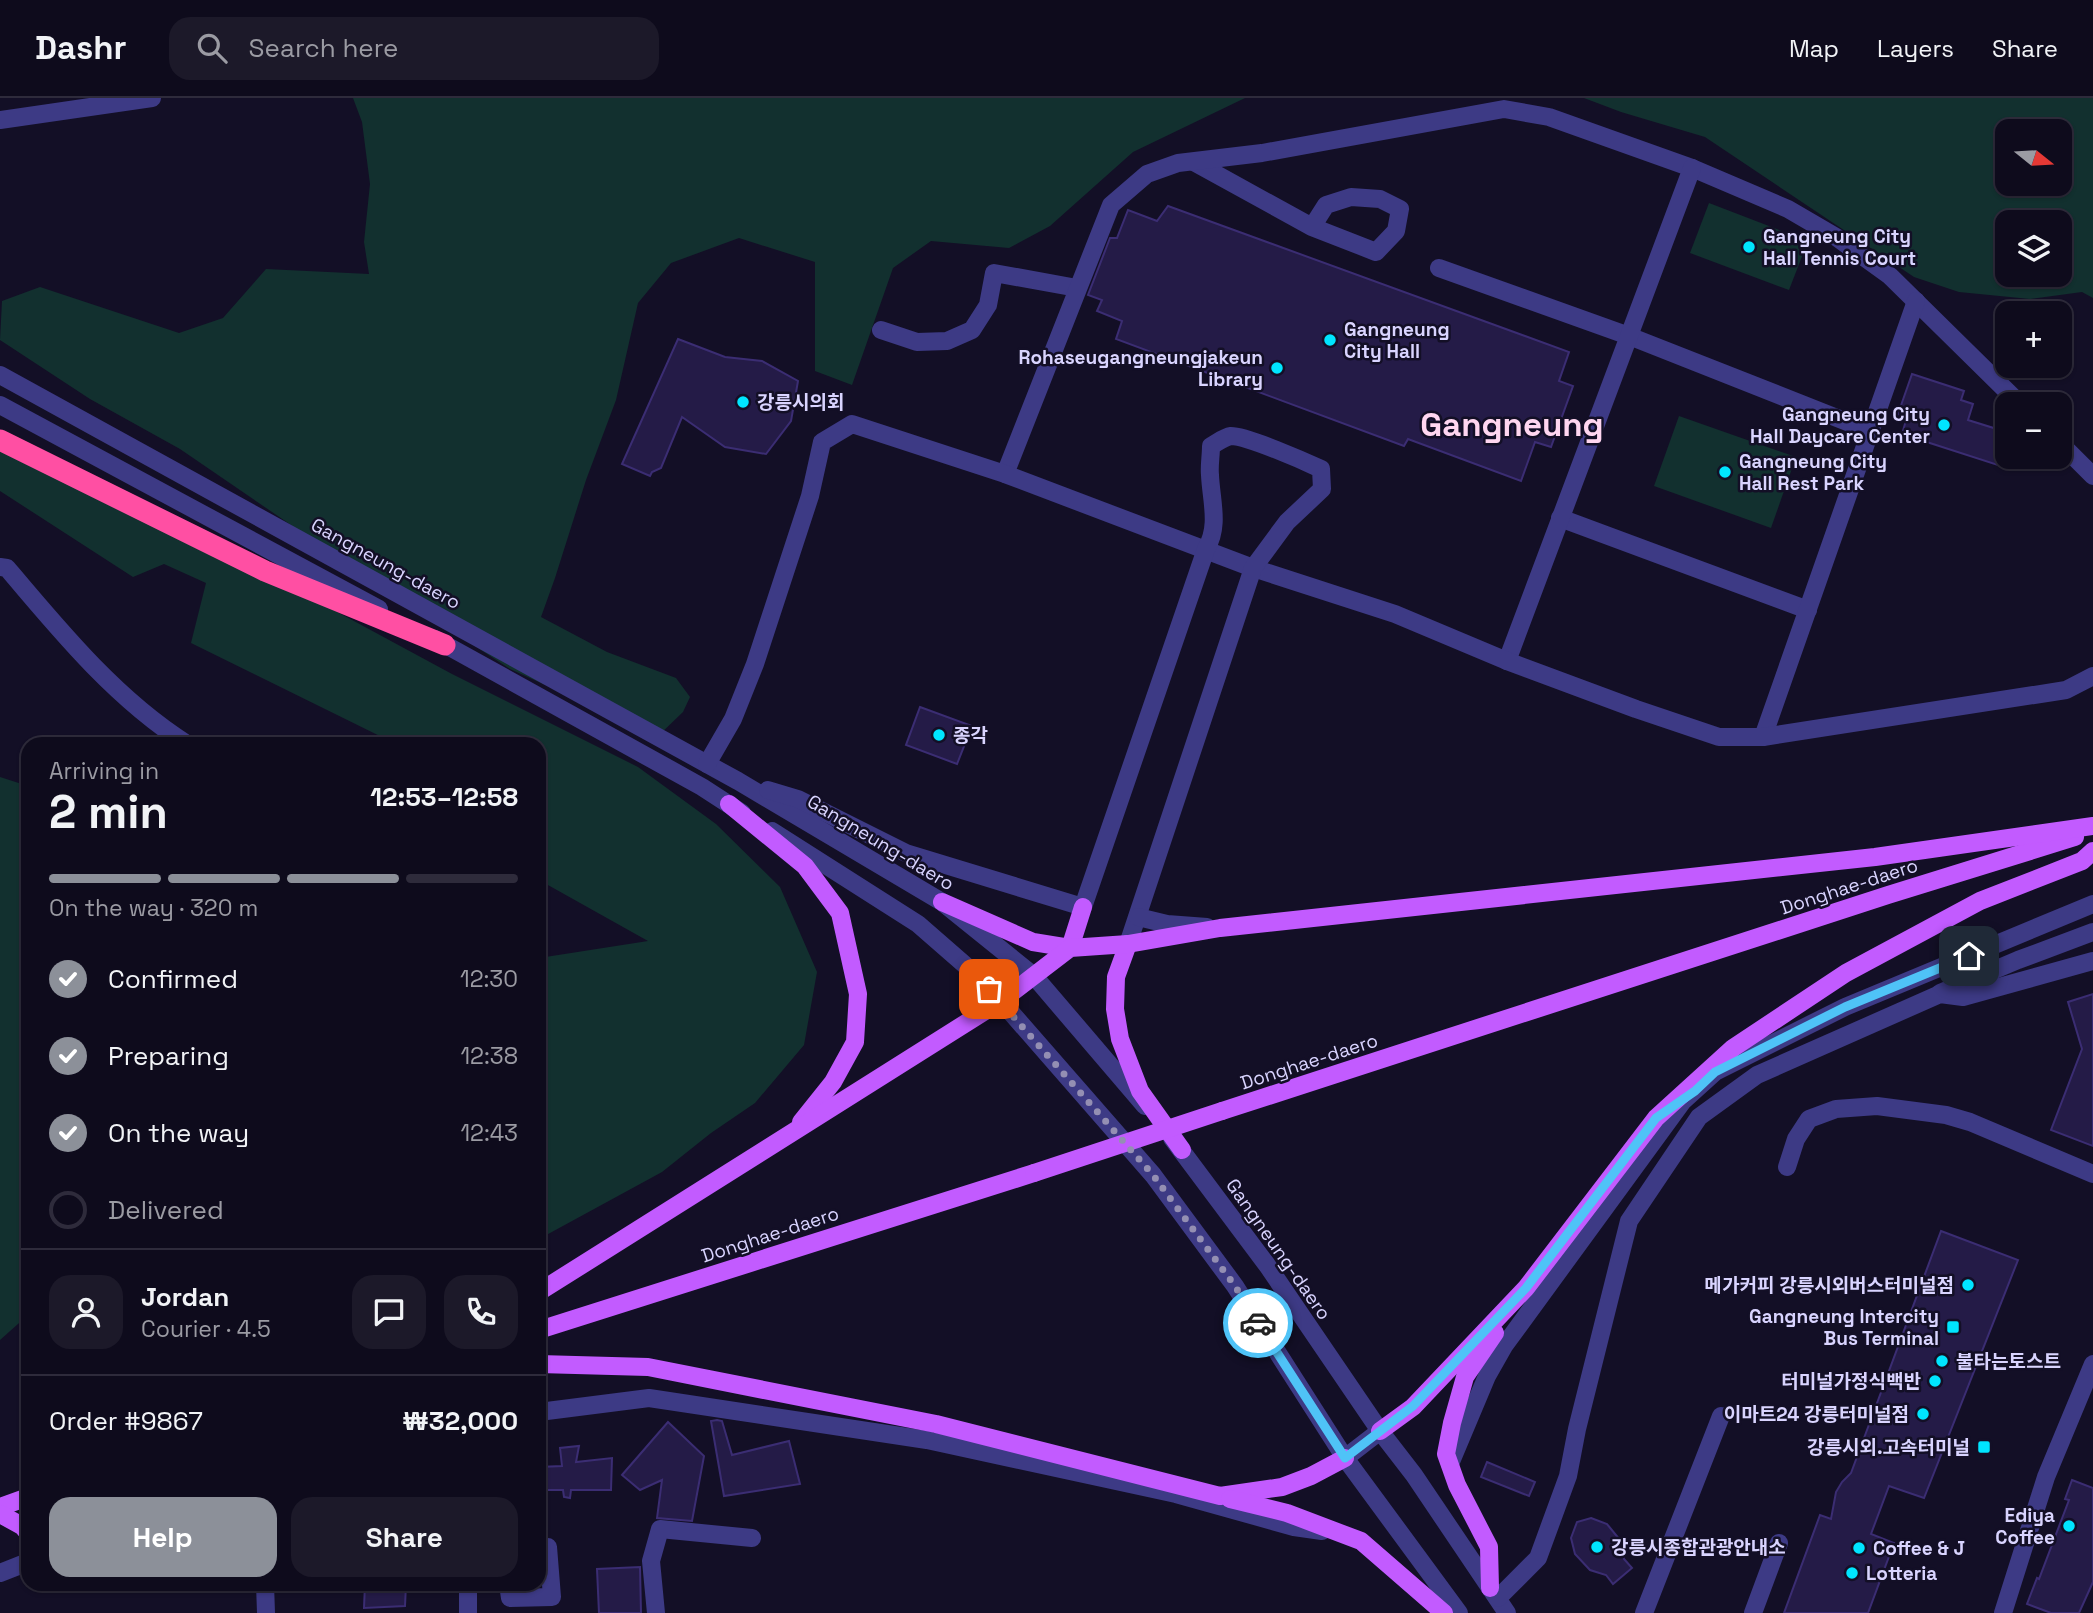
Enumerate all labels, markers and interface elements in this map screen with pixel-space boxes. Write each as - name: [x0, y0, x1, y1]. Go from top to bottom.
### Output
- search box: [169, 17, 659, 80]
- text: Dashr: [35, 27, 127, 69]
- icon: search: [193, 29, 231, 67]
- text: Search here: [249, 31, 398, 65]
- text: Map: [1789, 33, 1839, 64]
- text: Layers: [1877, 33, 1954, 64]
- text: Share: [1992, 33, 2058, 64]
- north arrow: [1995, 119, 2072, 196]
- map controls: [1995, 119, 2072, 469]
- button: layers: [1995, 210, 2072, 287]
- place label: Gangneung City Hall Tennis Court: [1763, 224, 1916, 271]
- marker: Gangneung City Hall Tennis Court: [1741, 239, 1757, 255]
- button: +: [1995, 301, 2072, 378]
- place label: Gangneung City Hall: [1344, 317, 1450, 364]
- marker: Gangneung City Hall: [1322, 332, 1338, 348]
- place label: Rohaseugangneungjakeun Library: [1018, 345, 1263, 392]
- marker: Rohaseugangneungjakeun Library: [1269, 360, 1285, 376]
- place label: 강릉시의회: [757, 390, 844, 415]
- button: −: [1995, 392, 2072, 469]
- marker: 강릉시의회: [735, 394, 751, 410]
- place label: Gangneung City Hall Daycare Center: [1750, 402, 1930, 449]
- district label: Gangneung: [1420, 404, 1604, 446]
- marker: Gangneung City Hall Daycare Center: [1936, 417, 1952, 433]
- place label: Gangneung City Hall Rest Park: [1739, 449, 1887, 496]
- marker: Gangneung City Hall Rest Park: [1717, 464, 1733, 480]
- street label: Gangneung-daero: [307, 512, 465, 615]
- place label: 종각: [953, 723, 988, 748]
- marker: 종각: [931, 727, 947, 743]
- text: Arriving in: [49, 756, 159, 786]
- text: 12:53–12:58: [370, 780, 518, 814]
- text: 2 min: [49, 783, 168, 841]
- street label: Gangneung-daero: [803, 789, 959, 896]
- street label: Donghae-daero: [1777, 852, 1921, 920]
- text: On the way · 320 m: [49, 893, 258, 923]
- pin: [1939, 926, 1999, 986]
- icon: home: [1950, 937, 1988, 975]
- pin: [959, 959, 1019, 1019]
- icon: check: [49, 960, 87, 998]
- text: Confirmed: [108, 962, 238, 996]
- text: 12:30: [460, 964, 518, 994]
- icon: bag: [970, 970, 1008, 1008]
- street label: Donghae-daero: [1237, 1027, 1381, 1095]
- icon: check: [49, 1037, 87, 1075]
- text: Preparing: [108, 1039, 229, 1073]
- text: 12:38: [460, 1041, 518, 1071]
- icon: check: [49, 1114, 87, 1152]
- text: On the way: [108, 1116, 249, 1150]
- text: 12:43: [460, 1118, 518, 1148]
- street label: Gangneung-daero: [1220, 1174, 1337, 1325]
- text: Delivered: [108, 1193, 224, 1227]
- street label: Donghae-daero: [698, 1200, 842, 1268]
- place label: 메가커피 강릉시외버스터미널점: [1704, 1273, 1954, 1298]
- button: person: [49, 1275, 123, 1349]
- button: chat: [352, 1275, 426, 1349]
- button: phone: [444, 1275, 518, 1349]
- marker: 메가커피 강릉시외버스터미널점: [1960, 1277, 1976, 1293]
- text: Jordan: [141, 1280, 229, 1314]
- courier: [1223, 1288, 1293, 1358]
- icon: car: [1239, 1304, 1277, 1342]
- place label: Gangneung Intercity Bus Terminal: [1749, 1304, 1939, 1351]
- text: Courier · 4.5: [141, 1314, 271, 1344]
- marker: Gangneung Intercity Bus Terminal: [1945, 1319, 1961, 1335]
- place label: 불타는토스트: [1956, 1349, 2061, 1374]
- marker: 불타는토스트: [1934, 1353, 1950, 1369]
- place label: 터미널가정식백반: [1781, 1369, 1922, 1394]
- marker: 터미널가정식백반: [1927, 1373, 1943, 1389]
- place label: 이마트24 강릉터미널점: [1724, 1402, 1909, 1427]
- text: Order #9867: [49, 1404, 203, 1438]
- text: ₩32,000: [402, 1404, 518, 1438]
- marker: 이마트24 강릉터미널점: [1915, 1406, 1931, 1422]
- place label: 강릉시외.고속터미널: [1807, 1435, 1970, 1460]
- marker: 강릉시외.고속터미널: [1976, 1439, 1992, 1455]
- button: Help: [49, 1497, 277, 1577]
- button: Share: [291, 1497, 518, 1577]
- place label: Ediya Coffee: [1995, 1503, 2055, 1550]
- marker: Ediya Coffee: [2061, 1518, 2077, 1534]
- place label: 강릉시종합관광안내소: [1611, 1535, 1786, 1560]
- place label: Coffee & J: [1873, 1536, 1965, 1561]
- marker: 강릉시종합관광안내소: [1589, 1539, 1605, 1555]
- marker: Coffee & J: [1851, 1540, 1867, 1556]
- place label: Lotteria: [1866, 1561, 1937, 1586]
- marker: Lotteria: [1844, 1565, 1860, 1581]

